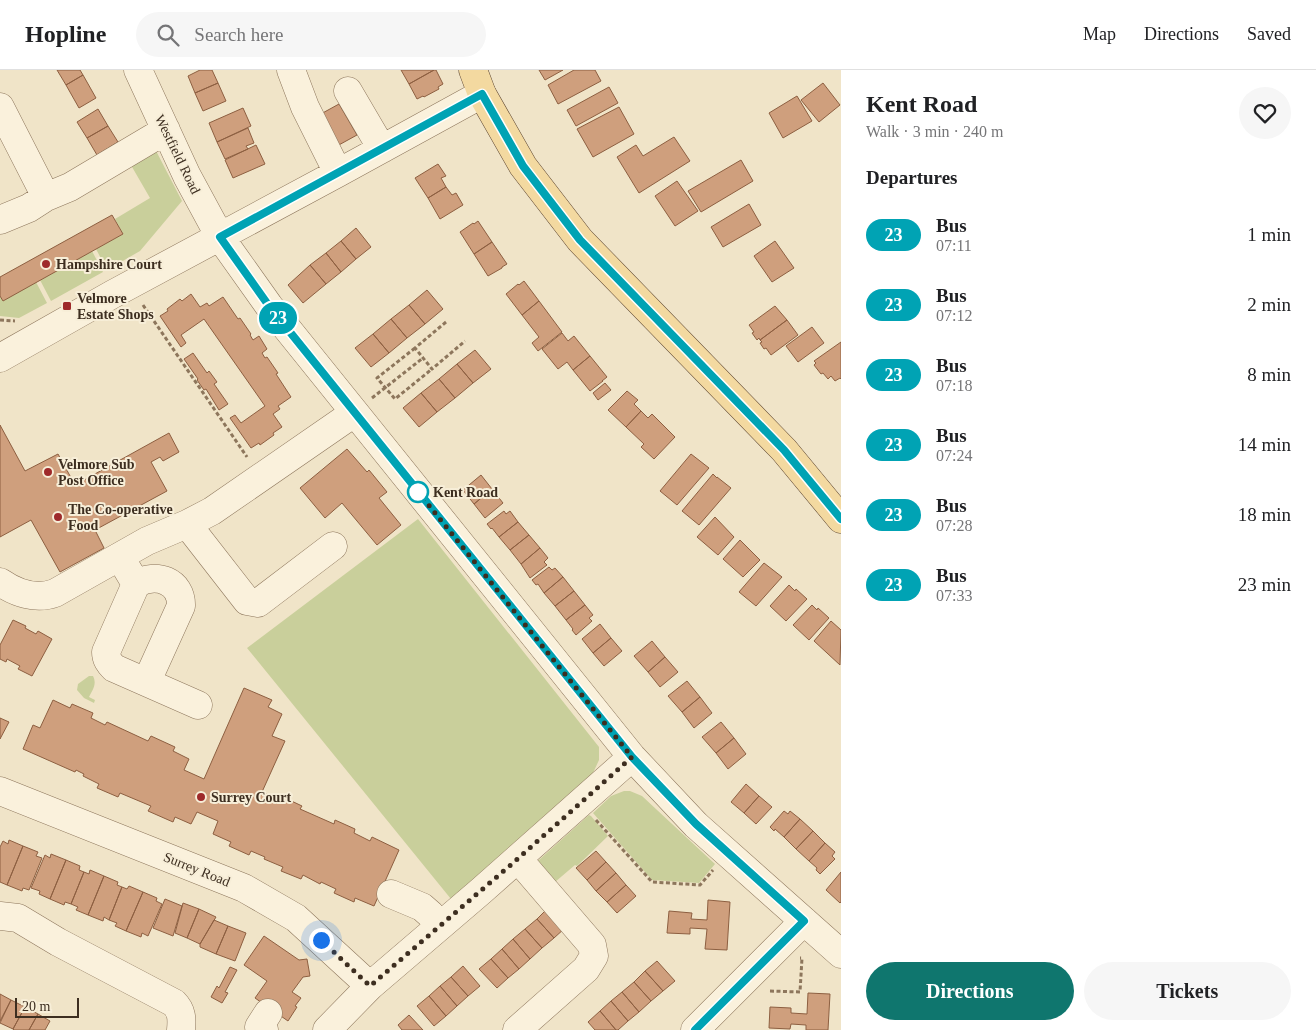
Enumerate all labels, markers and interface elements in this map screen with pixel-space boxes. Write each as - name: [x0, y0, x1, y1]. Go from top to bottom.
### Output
- search box: [136, 12, 486, 57]
- text: Hopline: [25, 21, 106, 47]
- icon: search: [154, 21, 182, 49]
- text: Search here: [194, 24, 284, 45]
- text: Map: [1083, 24, 1116, 44]
- text: Directions: [1144, 24, 1219, 44]
- text: Saved: [1247, 24, 1291, 44]
- button: heart: [1239, 87, 1291, 139]
- text: Kent Road: [866, 91, 977, 117]
- street label: Westfield Road: [152, 112, 203, 196]
- text: Walk · 3 min · 240 m: [866, 123, 1003, 140]
- text: Departures: [866, 167, 957, 188]
- text: Bus: [936, 215, 967, 236]
- text: 1 min: [1247, 224, 1291, 245]
- text: 23: [885, 225, 903, 245]
- text: 07:11: [936, 237, 972, 254]
- place label: Hampshire Court: [56, 257, 162, 272]
- marker: Hampshire Court: [40, 258, 52, 270]
- text: Bus: [936, 285, 967, 306]
- place label: Velmore Estate Shops: [77, 291, 154, 322]
- text: 2 min: [1247, 294, 1291, 315]
- text: 23: [885, 295, 903, 315]
- marker: Velmore Estate Shops: [61, 300, 73, 312]
- line badge: 23: [256, 302, 300, 334]
- text: 07:12: [936, 307, 972, 324]
- text: 23: [269, 308, 287, 328]
- text: Bus: [936, 355, 967, 376]
- text: 8 min: [1247, 364, 1291, 385]
- text: 23: [885, 365, 903, 385]
- text: 07:18: [936, 377, 972, 394]
- text: Bus: [936, 425, 967, 446]
- text: 14 min: [1238, 434, 1291, 455]
- text: 23: [885, 435, 903, 455]
- text: 07:24: [936, 447, 972, 464]
- place label: Velmore Sub Post Office: [58, 457, 135, 488]
- marker: Velmore Sub Post Office: [42, 466, 54, 478]
- marker: Kent Road: [407, 481, 429, 503]
- place label: Kent Road: [433, 485, 498, 500]
- text: Bus: [936, 495, 967, 516]
- place label: The Co-operative Food: [68, 502, 173, 533]
- text: 18 min: [1238, 504, 1291, 525]
- text: 23: [885, 505, 903, 525]
- marker: The Co-operative Food: [52, 511, 64, 523]
- text: 07:28: [936, 517, 972, 534]
- text: Bus: [936, 565, 967, 586]
- text: 23 min: [1238, 574, 1291, 595]
- text: 23: [885, 575, 903, 595]
- text: 07:33: [936, 587, 972, 604]
- place label: Surrey Court: [211, 790, 292, 805]
- marker: Surrey Court: [195, 791, 207, 803]
- street label: Surrey Road: [161, 849, 232, 890]
- your location: [309, 928, 334, 953]
- button: Directions: [866, 962, 1074, 1020]
- button: Tickets: [1084, 962, 1291, 1020]
- scale bar: [15, 995, 79, 1018]
- text: 20 m: [22, 999, 50, 1014]

